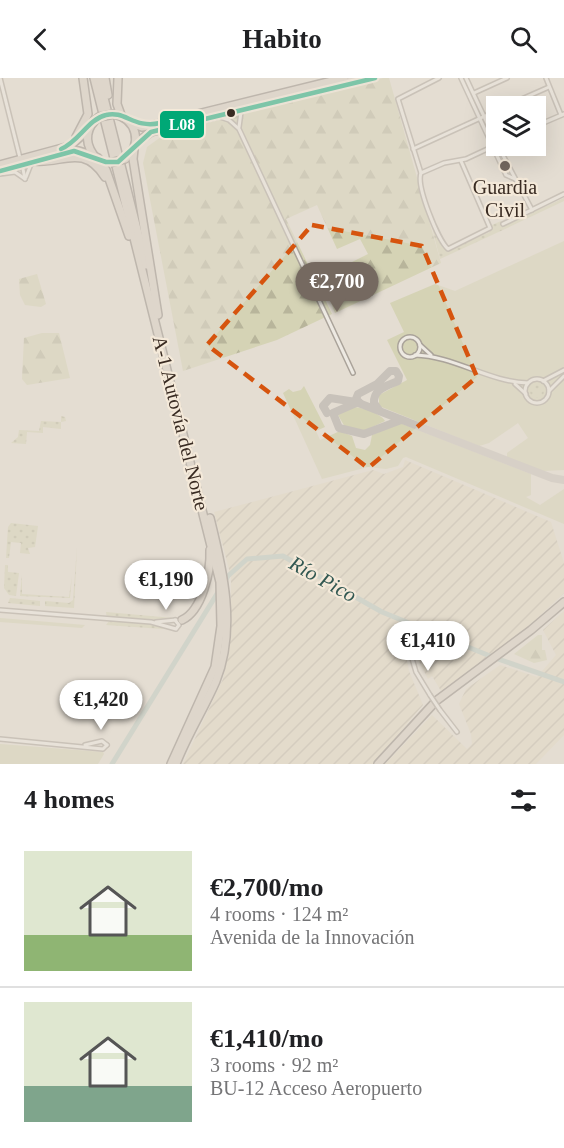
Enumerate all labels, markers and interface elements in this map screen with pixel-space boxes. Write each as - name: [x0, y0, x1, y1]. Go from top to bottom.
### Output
- icon: back: [24, 23, 57, 56]
- icon: search: [507, 23, 540, 56]
- text: Habito: [242, 24, 322, 54]
- map controls: [486, 96, 546, 156]
- button: layers: [486, 96, 546, 156]
- unlabelled marker: [225, 107, 237, 119]
- line badge: L08: [159, 110, 205, 139]
- text: L08: [169, 116, 195, 133]
- marker: Guardia Civil: [498, 159, 512, 173]
- place label: Guardia Civil: [473, 176, 537, 221]
- pin: €2,700: [288, 262, 386, 313]
- text: €2,700: [310, 270, 365, 292]
- street label: A-1 Autovía del Norte: [149, 333, 213, 513]
- water label: Río Pico: [284, 550, 361, 607]
- pin: €1,190: [117, 560, 215, 611]
- text: €1,190: [139, 568, 194, 590]
- pin: €1,410: [379, 621, 477, 672]
- text: €1,410: [401, 629, 456, 651]
- pin: €1,420: [52, 680, 150, 731]
- text: €1,420: [74, 688, 129, 710]
- icon: filters: [507, 784, 540, 817]
- text: 4 homes: [24, 785, 114, 814]
- text: €2,700/mo: [210, 873, 323, 902]
- icon: home: [72, 875, 144, 947]
- text: 4 rooms · 124 m²: [210, 903, 348, 925]
- text: Avenida de la Innovación: [210, 926, 415, 948]
- text: €1,410/mo: [210, 1024, 323, 1053]
- icon: home: [72, 1026, 144, 1098]
- text: 3 rooms · 92 m²: [210, 1054, 338, 1076]
- text: BU-12 Acceso Aeropuerto: [210, 1077, 422, 1099]

